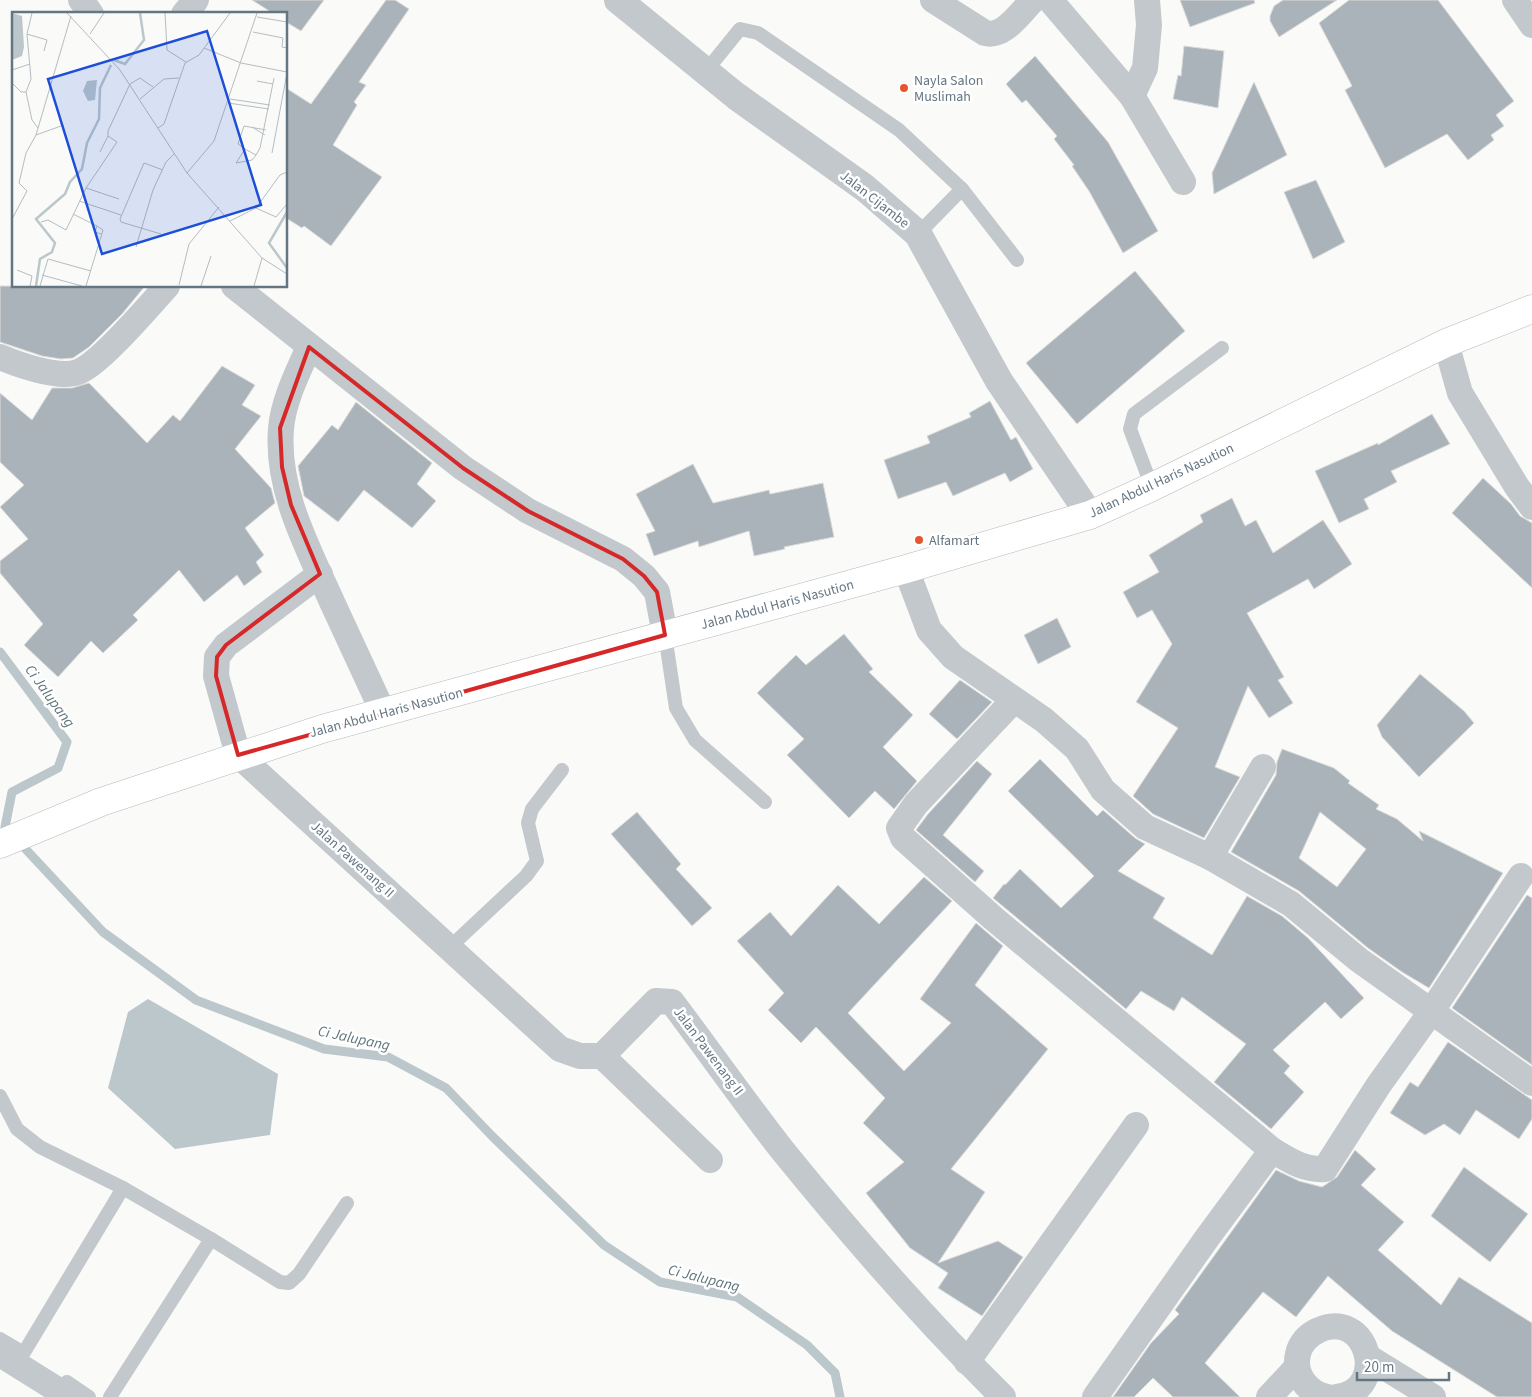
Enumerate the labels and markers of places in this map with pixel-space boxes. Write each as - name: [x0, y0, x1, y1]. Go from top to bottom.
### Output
- place label: Nayla Salon Muslimah: [914, 71, 983, 107]
- marker: Nayla Salon Muslimah: [898, 82, 910, 94]
- place label: Alfamart: [929, 531, 980, 551]
- marker: Alfamart: [913, 534, 925, 546]

